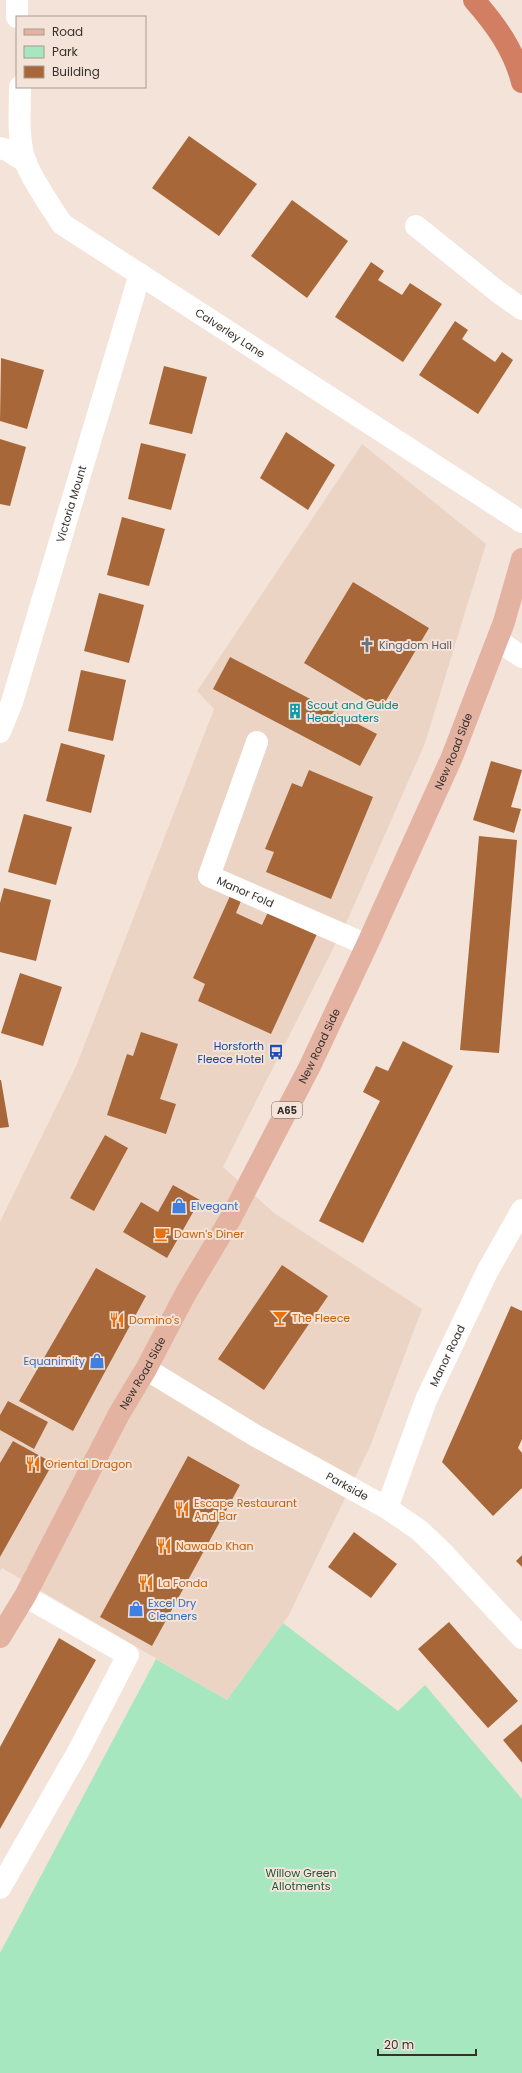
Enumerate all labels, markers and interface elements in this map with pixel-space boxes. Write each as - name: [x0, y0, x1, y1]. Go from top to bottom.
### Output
- legend: [16, 16, 146, 88]
- text: Road: [52, 23, 83, 40]
- text: Park: [52, 43, 79, 60]
- text: Building: [52, 63, 100, 80]
- street label: Calverley Lane: [192, 304, 268, 362]
- street label: Victoria Mount: [52, 463, 90, 544]
- church icon: Kingdom Hall: [358, 636, 376, 654]
- place label: Kingdom Hall: [379, 637, 452, 653]
- place label: Scout and Guide Headquaters: [307, 697, 399, 726]
- building icon: Scout and Guide Headquaters: [286, 702, 304, 720]
- street label: New Road Side: [430, 710, 476, 792]
- street label: Manor Fold: [214, 872, 276, 911]
- street label: New Road Side: [294, 1006, 344, 1086]
- place label: Horsforth Fleece Hotel: [197, 1038, 264, 1067]
- bus stop icon: Horsforth Fleece Hotel: [267, 1043, 285, 1061]
- road number: A65: [272, 1102, 302, 1118]
- shop icon: Elvegant: [170, 1197, 188, 1215]
- place label: Elvegant: [191, 1198, 238, 1214]
- cafe icon: Dawn's Diner: [153, 1225, 171, 1243]
- place label: Dawn's Diner: [174, 1226, 244, 1242]
- bar icon: The Fleece: [271, 1309, 289, 1327]
- place label: The Fleece: [292, 1310, 350, 1326]
- restaurant icon: Domino's: [108, 1311, 126, 1329]
- place label: Domino's: [129, 1312, 180, 1328]
- street label: Manor Road: [426, 1322, 469, 1389]
- street label: New Road Side: [115, 1334, 170, 1413]
- shop icon: Equanimity: [88, 1352, 106, 1370]
- place label: Equanimity: [23, 1353, 86, 1369]
- restaurant icon: Oriental Dragon: [24, 1455, 42, 1473]
- place label: Oriental Dragon: [45, 1456, 132, 1472]
- street label: Parkside: [323, 1468, 372, 1504]
- place label: Escape Restaurant And Bar: [194, 1495, 297, 1524]
- restaurant icon: Escape Restaurant And Bar: [173, 1500, 191, 1518]
- restaurant icon: Nawaab Khan: [155, 1537, 173, 1555]
- place label: Nawaab Khan: [176, 1538, 254, 1554]
- restaurant icon: La Fonda: [137, 1574, 155, 1592]
- place label: La Fonda: [158, 1575, 208, 1591]
- place label: Excel Dry Cleaners: [148, 1595, 197, 1624]
- shop icon: Excel Dry Cleaners: [127, 1600, 145, 1618]
- park label: Willow Green Allotments: [265, 1865, 337, 1894]
- scale bar: [378, 2031, 476, 2057]
- text: 20 m: [384, 2036, 414, 2053]

